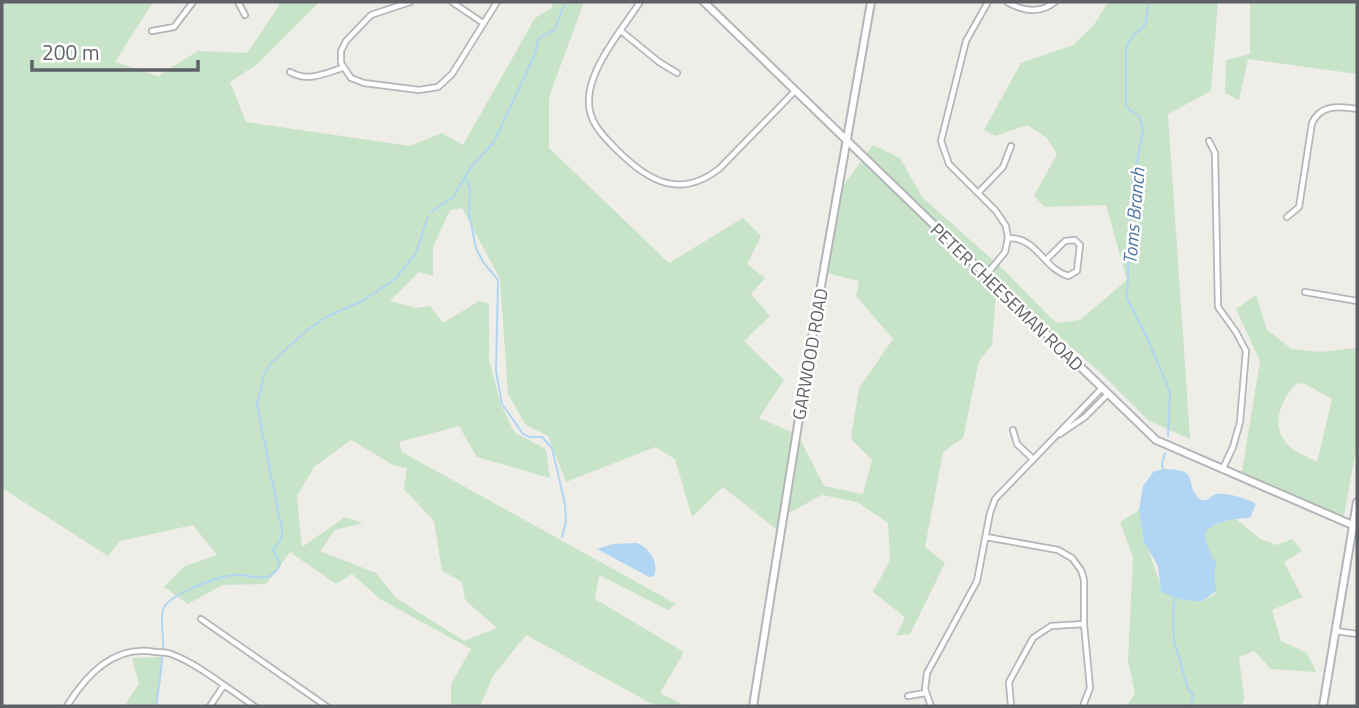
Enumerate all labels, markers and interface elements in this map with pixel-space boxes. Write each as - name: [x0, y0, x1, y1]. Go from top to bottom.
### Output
- scale bar: [32, 28, 198, 72]
- text: 200 m: [42, 36, 99, 68]
- water label: Toms Branch: [1114, 166, 1152, 265]
- street label: PETER CHEESEMAN ROAD: [924, 217, 1090, 377]
- street label: GARWOOD ROAD: [785, 286, 835, 422]

